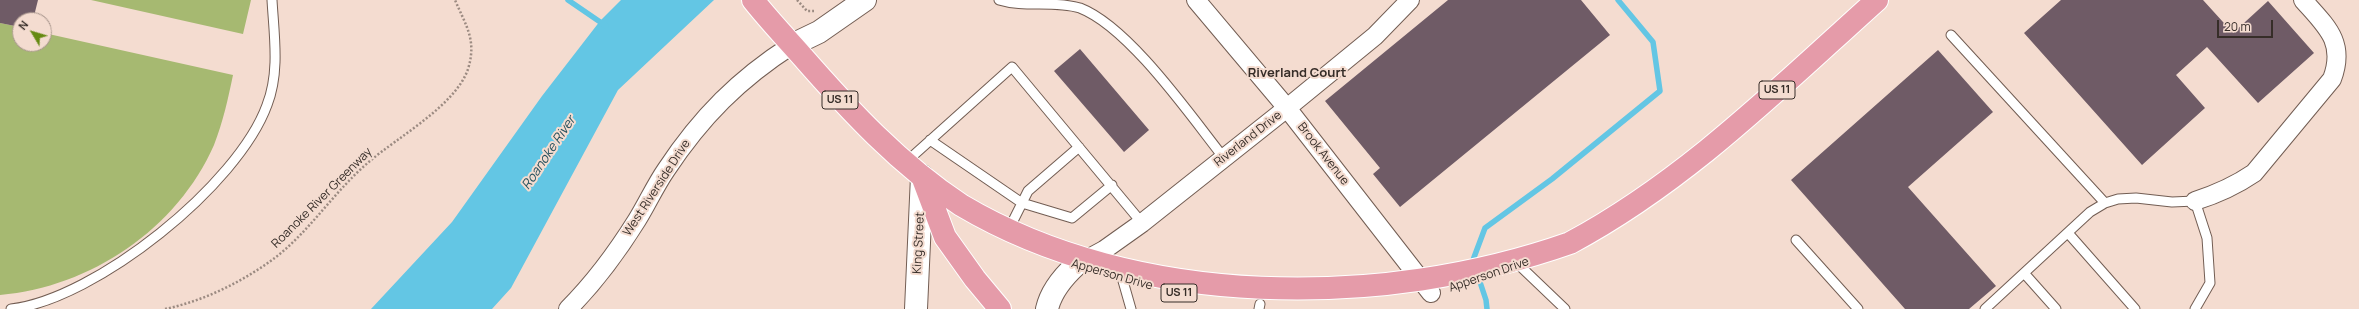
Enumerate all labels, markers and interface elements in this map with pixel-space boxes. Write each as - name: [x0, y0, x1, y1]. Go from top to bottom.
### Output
- north arrow: [12, 12, 52, 52]
- scale bar: [2219, 12, 2275, 38]
- text: N: [15, 17, 31, 33]
- text: 20 m: [2224, 18, 2251, 35]
- district label: Riverland Court: [1248, 65, 1346, 81]
- road number: US 11: [1759, 81, 1795, 99]
- road number: US 11: [822, 91, 858, 109]
- street label: Riverland Drive: [1211, 108, 1285, 170]
- water label: Roanoke River: [519, 113, 579, 193]
- street label: Brook Avenue: [1294, 120, 1352, 188]
- street label: West Riverside Drive: [620, 137, 694, 239]
- street label: Roanoke River Greenway: [269, 145, 375, 251]
- street label: King Street: [910, 212, 928, 274]
- street label: Apperson Drive: [1447, 255, 1531, 295]
- street label: Apperson Drive: [1070, 257, 1154, 293]
- road number: US 11: [1161, 284, 1197, 302]

